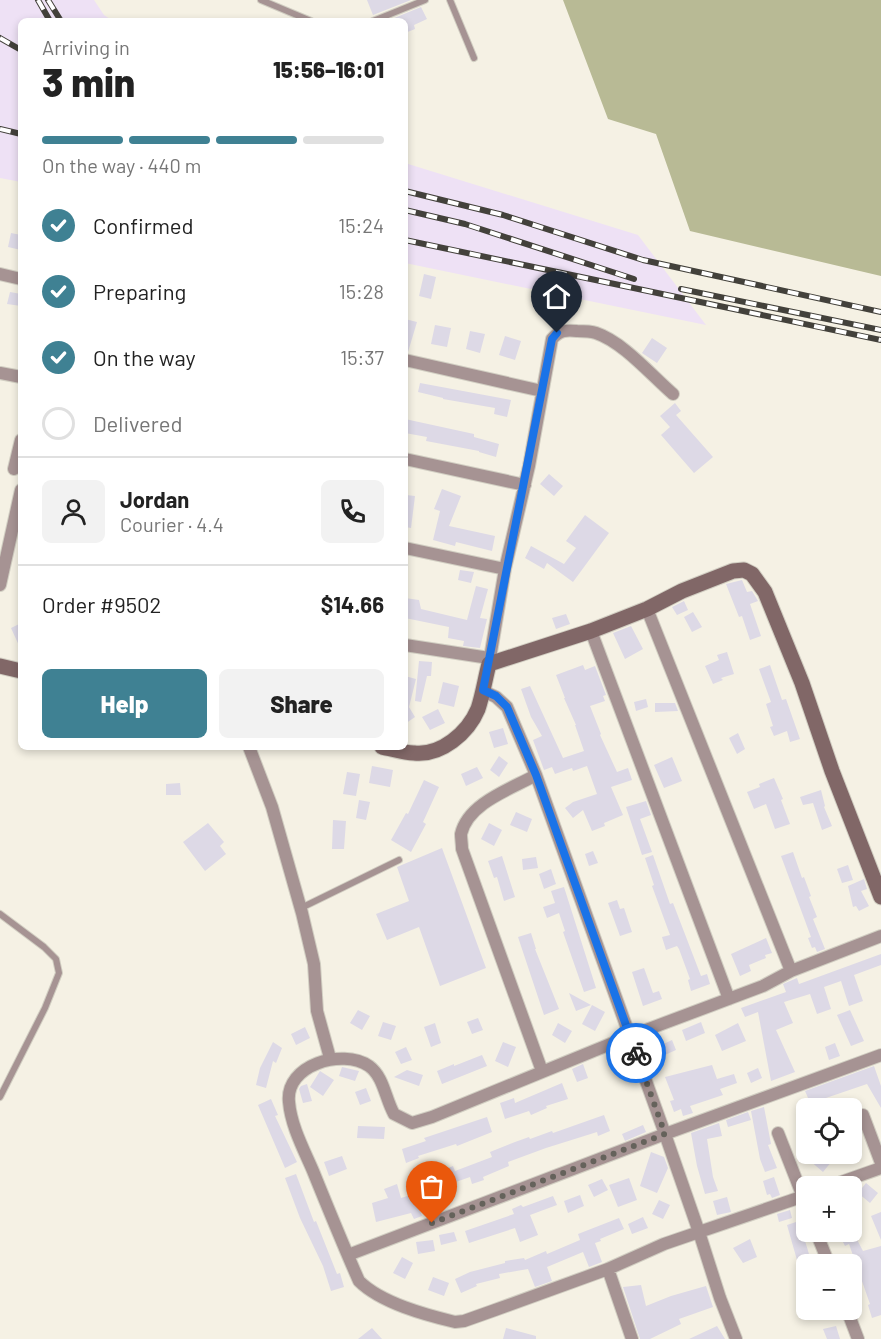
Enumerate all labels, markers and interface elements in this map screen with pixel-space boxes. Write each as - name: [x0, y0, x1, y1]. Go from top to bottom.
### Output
- text: Arriving in: [42, 35, 130, 59]
- text: 15:56–16:01: [273, 56, 384, 82]
- text: 3 min: [42, 58, 135, 105]
- text: On the way · 440 m: [42, 153, 201, 177]
- icon: check: [42, 209, 75, 242]
- text: Confirmed: [93, 212, 193, 238]
- text: 15:24: [338, 213, 384, 237]
- pin: [531, 271, 582, 333]
- icon: check: [42, 275, 75, 308]
- text: Preparing: [93, 278, 186, 304]
- text: 15:28: [339, 279, 384, 303]
- icon: home: [540, 280, 573, 313]
- icon: check: [42, 341, 75, 374]
- text: On the way: [93, 344, 196, 370]
- text: 15:37: [340, 345, 384, 369]
- text: Delivered: [93, 410, 182, 436]
- button: person: [42, 480, 105, 543]
- button: phone: [321, 480, 384, 543]
- text: Jordan: [120, 486, 189, 512]
- text: Courier · 4.4: [120, 512, 224, 536]
- text: Order #9502: [42, 591, 161, 617]
- text: $14.66: [321, 591, 384, 617]
- button: Help: [42, 669, 207, 738]
- button: Share: [219, 669, 384, 738]
- courier: [606, 1023, 666, 1083]
- icon: bike: [620, 1037, 653, 1070]
- map controls: [796, 1098, 862, 1320]
- button: locate: [796, 1098, 862, 1164]
- pin: [406, 1161, 457, 1223]
- icon: bag: [415, 1170, 448, 1203]
- button: +: [796, 1176, 862, 1242]
- button: −: [796, 1254, 862, 1320]

